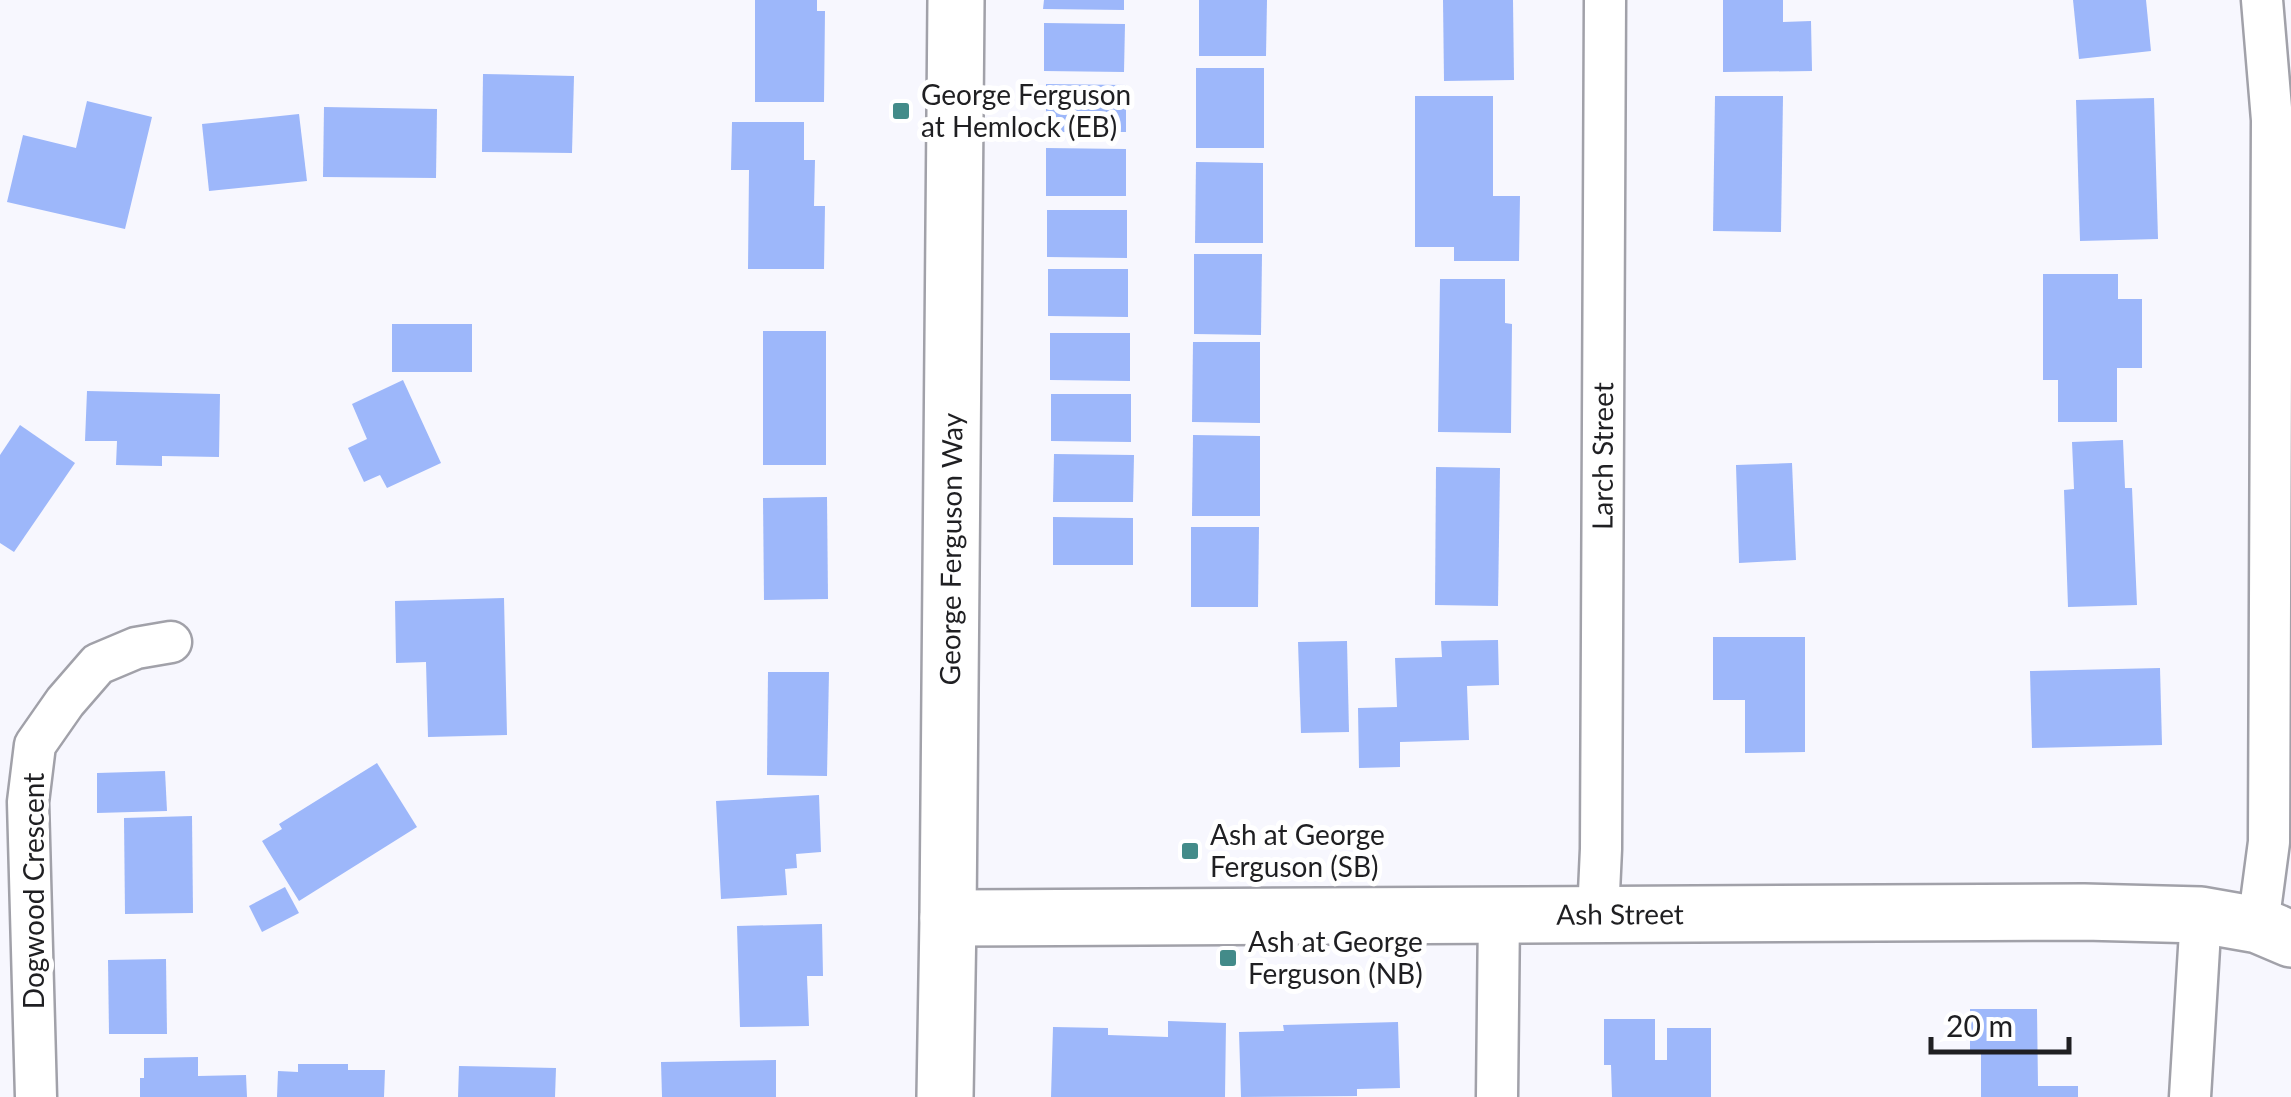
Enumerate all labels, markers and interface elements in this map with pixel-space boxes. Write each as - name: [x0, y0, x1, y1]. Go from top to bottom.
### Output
- place label: George Ferguson at Hemlock (EB): [921, 77, 1131, 143]
- marker: George Ferguson at Hemlock (EB): [890, 100, 912, 122]
- street label: Larch Street: [1585, 382, 1619, 530]
- street label: George Ferguson Way: [932, 412, 968, 685]
- street label: Dogwood Crescent: [16, 773, 50, 1009]
- place label: Ash at George Ferguson (SB): [1210, 817, 1385, 883]
- marker: Ash at George Ferguson (SB): [1179, 840, 1201, 862]
- street label: Ash Street: [1556, 896, 1684, 931]
- place label: Ash at George Ferguson (NB): [1248, 924, 1423, 990]
- marker: Ash at George Ferguson (NB): [1217, 947, 1239, 969]
- scale bar: [1931, 992, 2068, 1054]
- text: 20 m: [1946, 1007, 2013, 1043]

